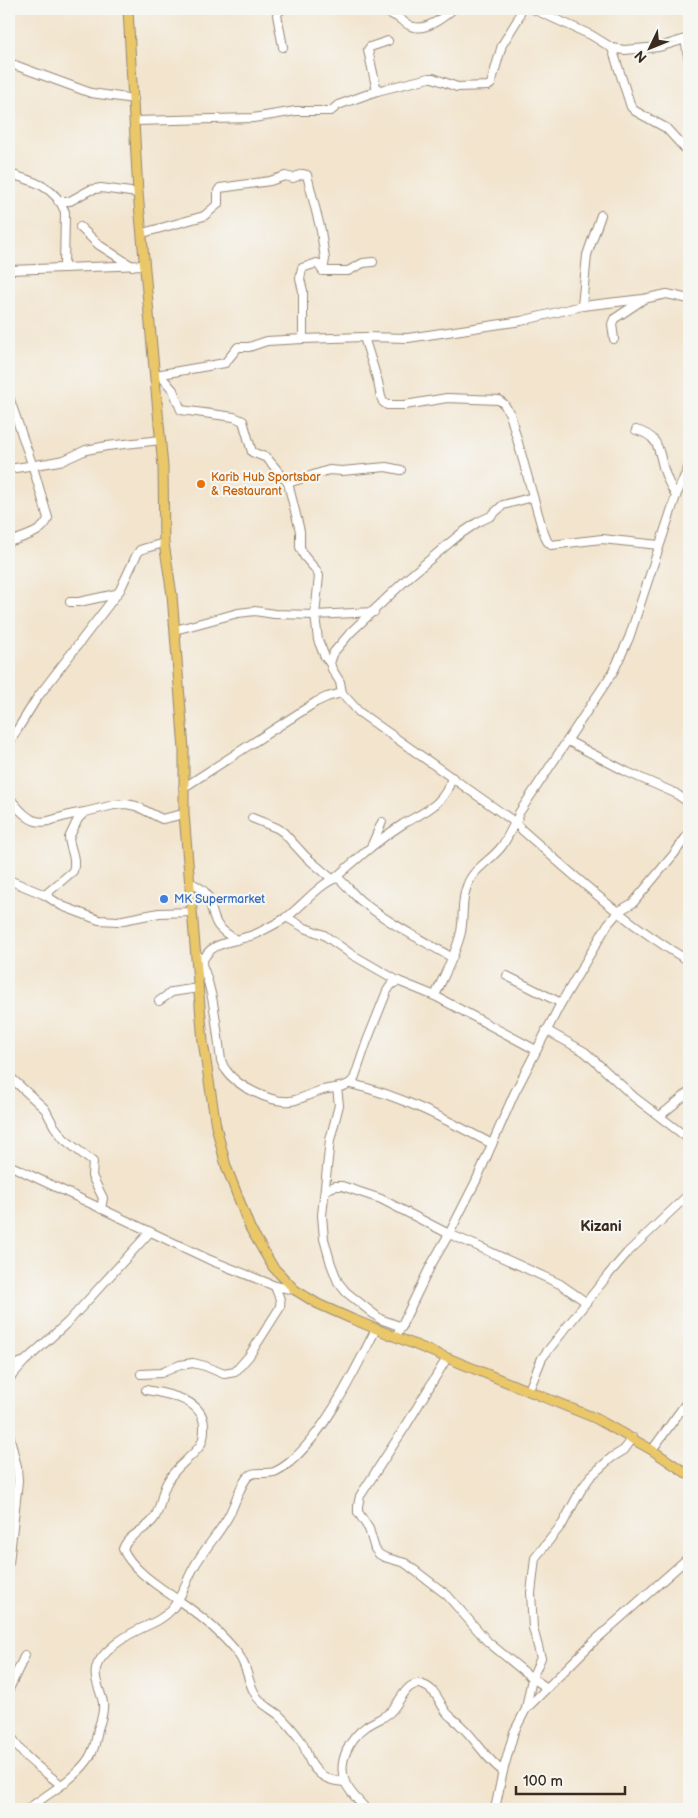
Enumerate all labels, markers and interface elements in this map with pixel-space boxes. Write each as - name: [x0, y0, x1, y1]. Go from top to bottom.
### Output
- north arrow: [626, 22, 676, 72]
- text: N: [631, 47, 651, 66]
- place label: Karib Hub Sportsbar & Restaurant: [211, 470, 321, 499]
- marker: Karib Hub Sportsbar & Restaurant: [195, 478, 207, 490]
- place label: MK Supermarket: [174, 892, 265, 907]
- marker: MK Supermarket: [158, 893, 170, 905]
- district label: Kizani: [580, 1217, 622, 1236]
- scale bar: [516, 1763, 624, 1795]
- text: 100 m: [523, 1772, 563, 1791]

